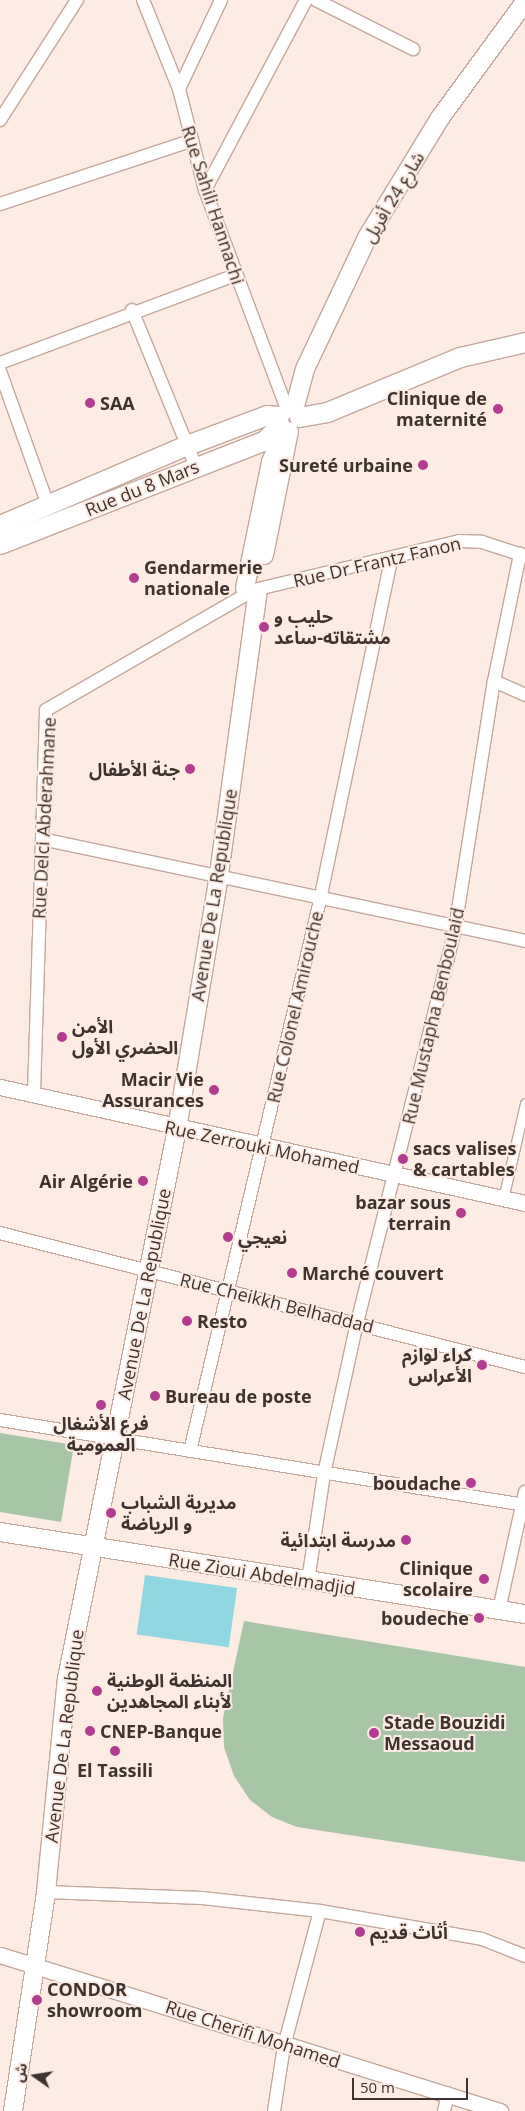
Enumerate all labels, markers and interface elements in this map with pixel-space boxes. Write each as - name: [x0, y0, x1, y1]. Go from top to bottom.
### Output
- street label: Rue Sahili Hannachi: [177, 123, 249, 287]
- street label: شارع 24 أفريل: [357, 148, 429, 246]
- place label: Clinique de maternité: [387, 388, 487, 430]
- place label: SAA: [100, 392, 135, 414]
- marker: SAA: [84, 397, 96, 409]
- marker: Clinique de maternité: [491, 402, 505, 416]
- place label: Sureté urbaine: [279, 454, 413, 476]
- street label: Rue du 8 Mars: [82, 455, 202, 521]
- marker: Sureté urbaine: [417, 459, 429, 471]
- street label: Rue Dr Frantz Fanon: [291, 532, 463, 592]
- place label: Gendarmerie nationale: [144, 557, 263, 600]
- marker: Gendarmerie nationale: [128, 572, 140, 584]
- place label: حليب و مشتقاته-ساعد: [274, 606, 391, 649]
- marker: حليب و مشتقاته-ساعد: [258, 621, 270, 633]
- street label: Rue Delci Abderahmane: [28, 716, 60, 920]
- place label: جنة الأطفال: [89, 758, 180, 780]
- marker: جنة الأطفال: [184, 763, 196, 775]
- street label: Avenue De La Republique: [187, 787, 241, 1003]
- street label: Rue Mustapha Benboulaid: [398, 906, 468, 1126]
- street label: Rue Colonel Amirouche: [262, 909, 328, 1105]
- place label: الأمن الحضري الأول: [72, 1016, 178, 1058]
- marker: الأمن الحضري الأول: [56, 1031, 68, 1043]
- place label: Macir Vie Assurances: [102, 1069, 204, 1112]
- marker: Macir Vie Assurances: [208, 1084, 220, 1096]
- street label: Rue Zerrouki Mohamed: [163, 1116, 361, 1178]
- place label: sacs valises & cartables: [413, 1138, 516, 1180]
- marker: sacs valises & cartables: [397, 1153, 409, 1165]
- place label: Air Algérie: [39, 1170, 133, 1192]
- marker: Air Algérie: [137, 1175, 149, 1187]
- street label: Avenue De La Republique: [113, 1187, 175, 1401]
- place label: bazar sous terrain: [355, 1192, 451, 1234]
- marker: bazar sous terrain: [455, 1207, 467, 1219]
- place label: نعيجي: [238, 1226, 287, 1248]
- marker: نعيجي: [222, 1231, 234, 1243]
- place label: Marché couvert: [302, 1262, 444, 1284]
- marker: Marché couvert: [286, 1267, 298, 1279]
- street label: Rue Cheikkh Belhaddad: [178, 1268, 376, 1338]
- place label: Resto: [197, 1310, 247, 1332]
- marker: Resto: [181, 1315, 193, 1327]
- place label: كراء لوازم الأعراس: [402, 1344, 472, 1386]
- marker: كراء لوازم الأعراس: [476, 1359, 488, 1371]
- place label: Bureau de poste: [165, 1385, 312, 1407]
- marker: Bureau de poste: [149, 1390, 161, 1402]
- marker: فرع الأشغال العمومية: [95, 1399, 107, 1411]
- place label: فرع الأشغال العمومية: [53, 1413, 149, 1456]
- place label: boudache: [373, 1472, 461, 1494]
- marker: boudache: [465, 1477, 477, 1489]
- place label: مديرية الشباب و الرياضة: [121, 1492, 237, 1535]
- marker: مديرية الشباب و الرياضة: [105, 1507, 117, 1519]
- place label: مدرسة ابتدائية: [280, 1529, 396, 1551]
- marker: مدرسة ابتدائية: [400, 1534, 412, 1546]
- street label: Rue Zioui Abdelmadjid: [167, 1549, 357, 1599]
- place label: Clinique scolaire: [399, 1558, 473, 1600]
- marker: Clinique scolaire: [477, 1572, 491, 1586]
- place label: boudeche: [381, 1607, 469, 1629]
- marker: boudeche: [473, 1612, 485, 1624]
- street label: Avenue De La Republique: [40, 1628, 88, 1844]
- place label: المنظمة الوطنية لأبناء المجاهدين: [107, 1670, 232, 1712]
- marker: المنظمة الوطنية لأبناء المجاهدين: [91, 1685, 103, 1697]
- place label: Stade Bouzidi Messaoud: [384, 1712, 506, 1755]
- place label: CNEP-Banque: [100, 1720, 222, 1742]
- marker: CNEP-Banque: [84, 1725, 96, 1737]
- marker: Stade Bouzidi Messaoud: [368, 1727, 380, 1739]
- marker: El Tassili: [109, 1745, 121, 1757]
- place label: El Tassili: [77, 1759, 153, 1781]
- place label: أثاث قديم: [370, 1921, 448, 1943]
- marker: أثاث قديم: [354, 1926, 366, 1938]
- place label: CONDOR showroom: [47, 1979, 142, 2022]
- marker: CONDOR showroom: [31, 1994, 43, 2006]
- street label: Rue Cherifi Mohamed: [163, 1996, 343, 2072]
- north arrow: [10, 2051, 60, 2101]
- text: ش: [8, 2061, 31, 2084]
- scale bar: [355, 2068, 471, 2100]
- text: 50 m: [360, 2077, 395, 2097]

